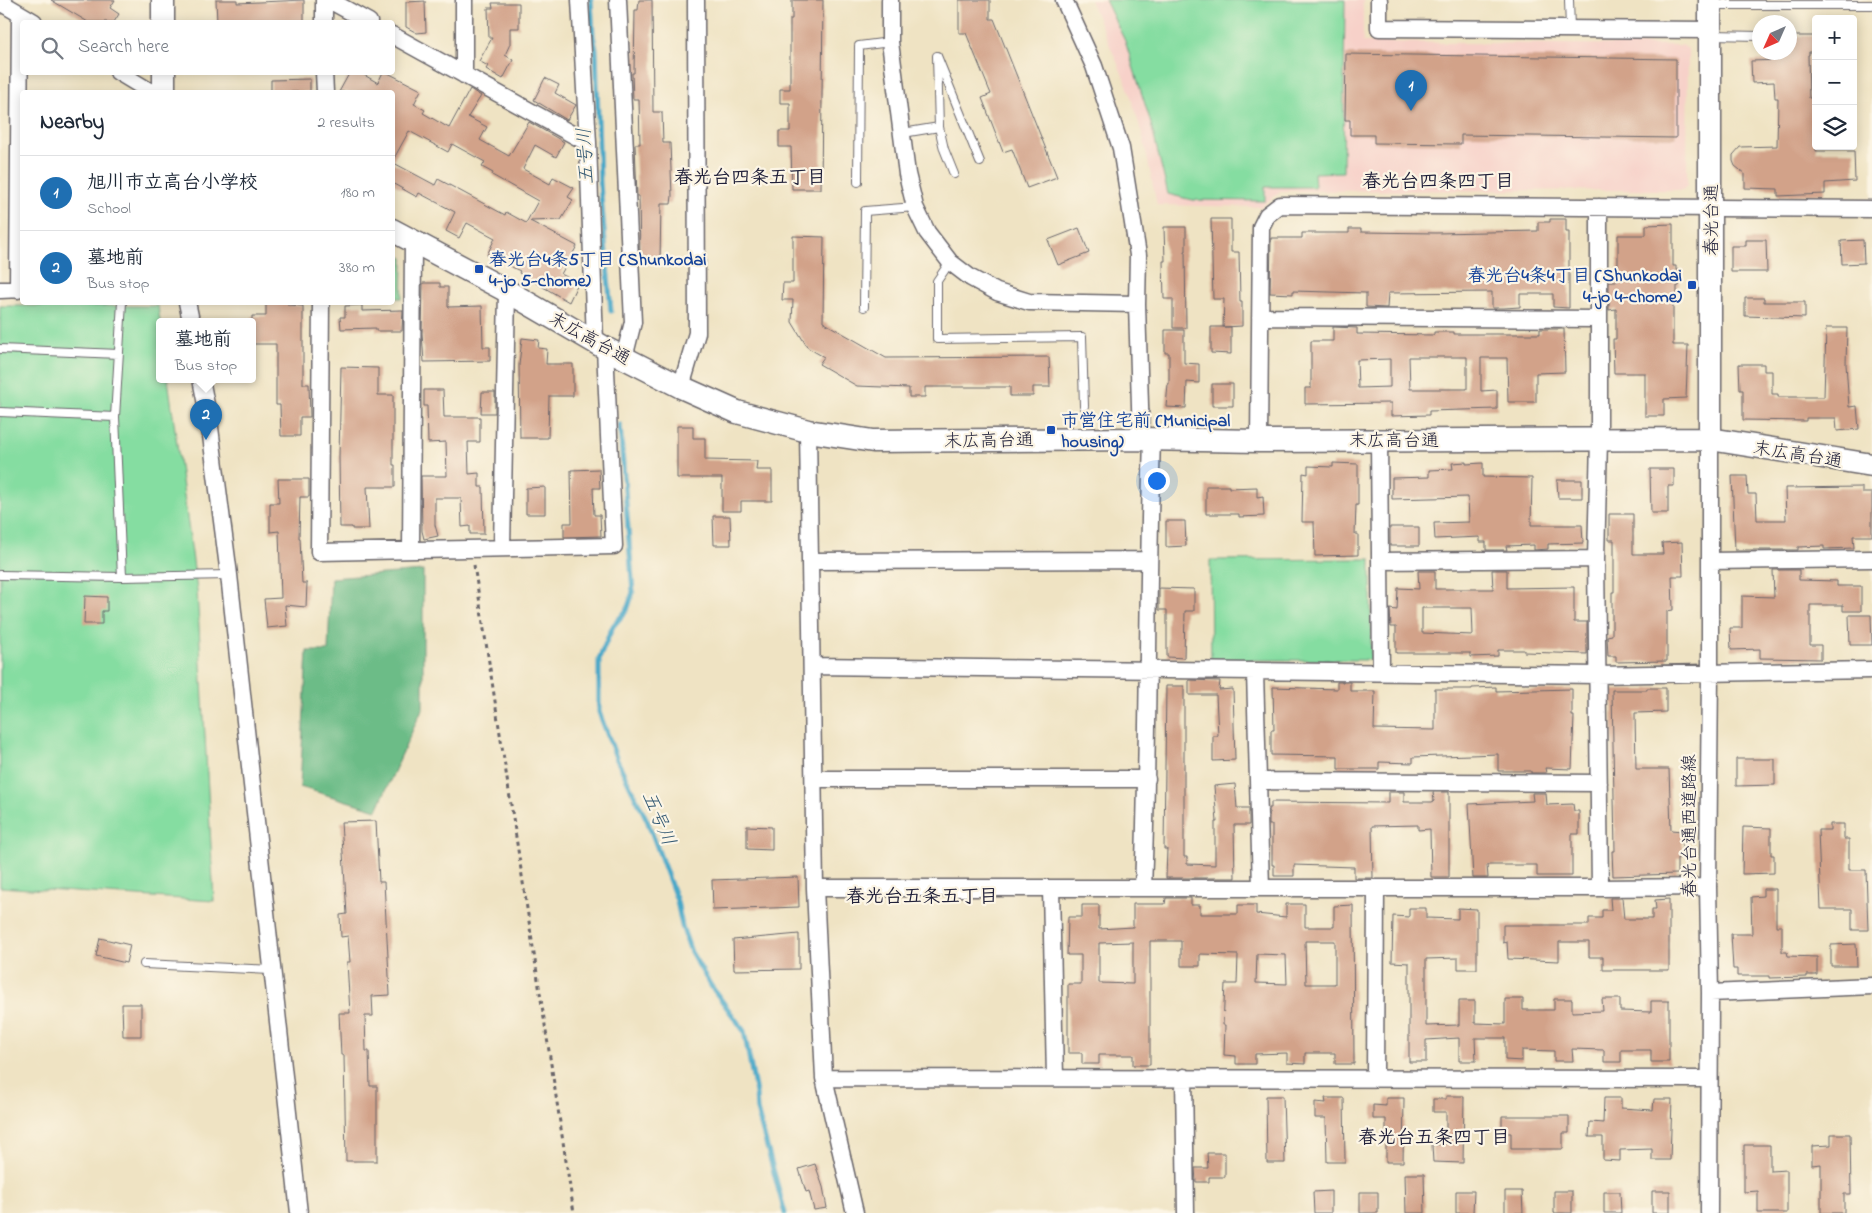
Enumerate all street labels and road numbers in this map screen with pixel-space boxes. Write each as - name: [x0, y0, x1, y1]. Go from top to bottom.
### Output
- street label: 春光台通: [1700, 184, 1726, 256]
- street label: 末広高台通: [543, 307, 635, 373]
- street label: 末広高台通: [944, 428, 1034, 456]
- street label: 末広高台通: [1349, 429, 1439, 455]
- street label: 末広高台通: [1751, 436, 1844, 476]
- street label: 春光台通西道路線: [1678, 754, 1704, 898]

